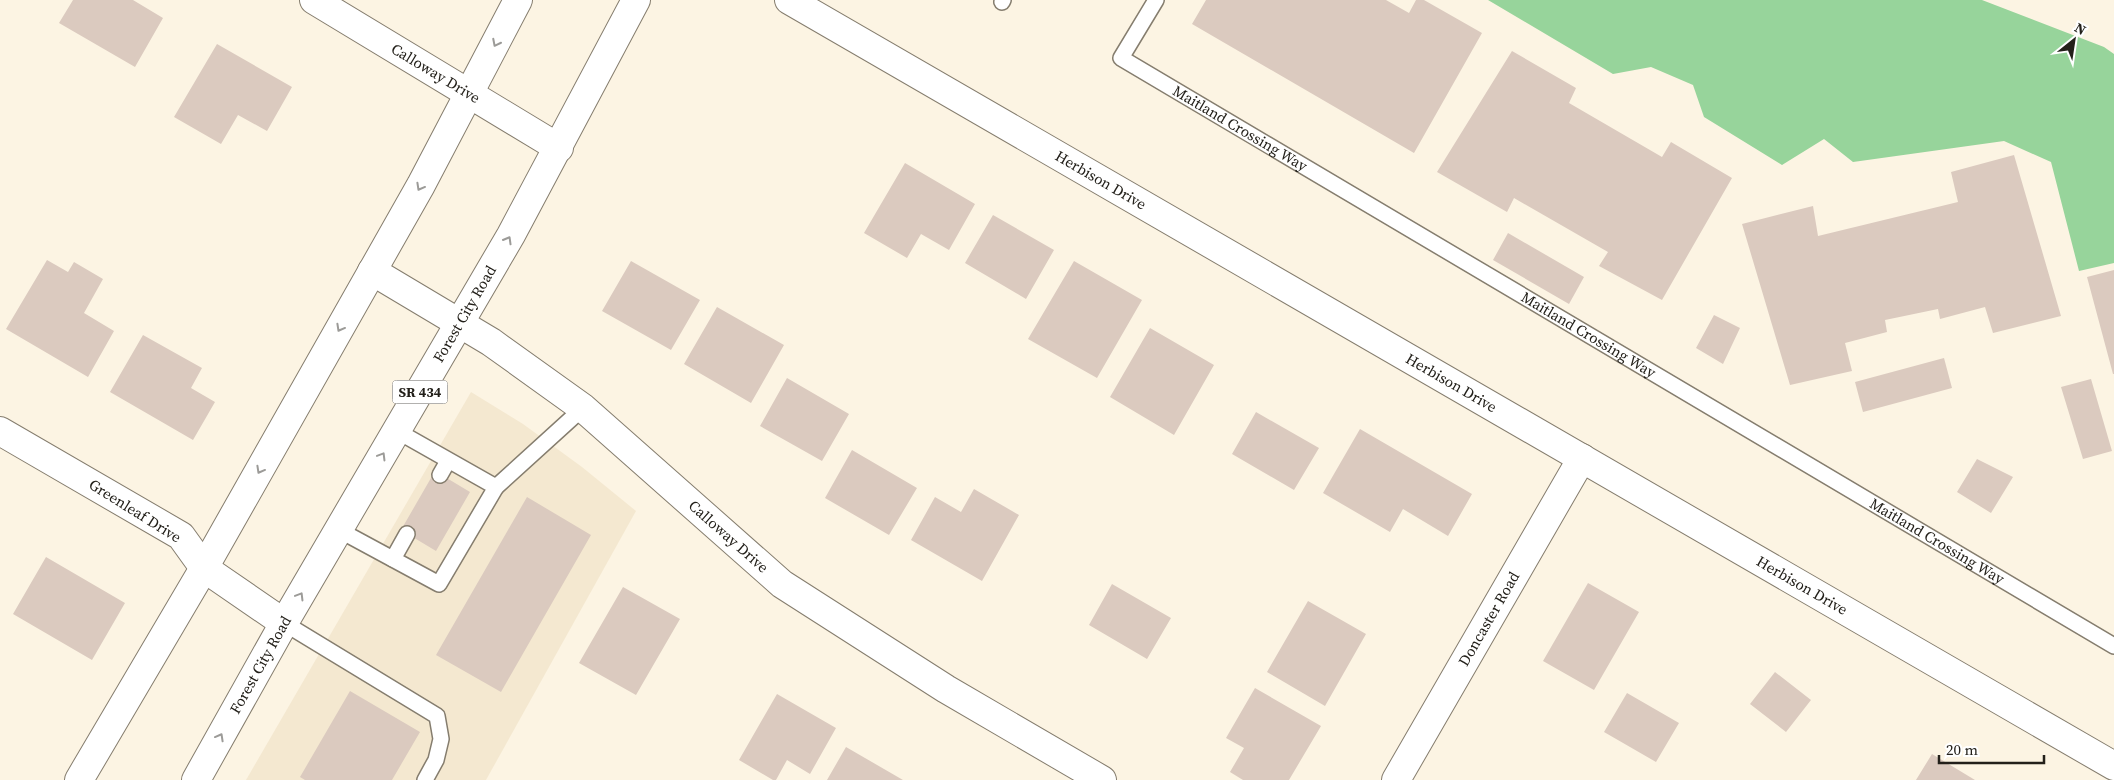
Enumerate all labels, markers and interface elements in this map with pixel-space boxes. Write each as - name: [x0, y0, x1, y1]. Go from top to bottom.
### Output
- north arrow: [2049, 15, 2099, 65]
- text: N: [2071, 18, 2090, 40]
- street label: Calloway Drive: [387, 38, 485, 108]
- one-way arrow: [492, 38, 502, 47]
- street label: Maitland Crossing Way: [1169, 80, 1312, 176]
- street label: Herbison Drive: [1051, 145, 1151, 215]
- one-way arrow: [416, 182, 426, 191]
- one-way arrow: [502, 236, 512, 245]
- street label: Forest City Road: [428, 261, 501, 366]
- street label: Maitland Crossing Way: [1517, 286, 1660, 383]
- one-way arrow: [336, 323, 346, 332]
- street label: Herbison Drive: [1402, 348, 1501, 417]
- road number: SR 434: [392, 381, 448, 404]
- one-way arrow: [376, 453, 386, 462]
- one-way arrow: [256, 464, 266, 473]
- street label: Greenleaf Drive: [85, 474, 186, 548]
- street label: Maitland Crossing Way: [1866, 493, 2009, 589]
- street label: Calloway Drive: [684, 495, 774, 578]
- street label: Herbison Drive: [1753, 551, 1852, 620]
- street label: Doncaster Road: [1453, 567, 1524, 670]
- one-way arrow: [293, 593, 303, 602]
- street label: Forest City Road: [224, 611, 296, 717]
- scale bar: [1939, 732, 2044, 764]
- one-way arrow: [213, 734, 223, 743]
- text: 20 m: [1946, 739, 1978, 760]

